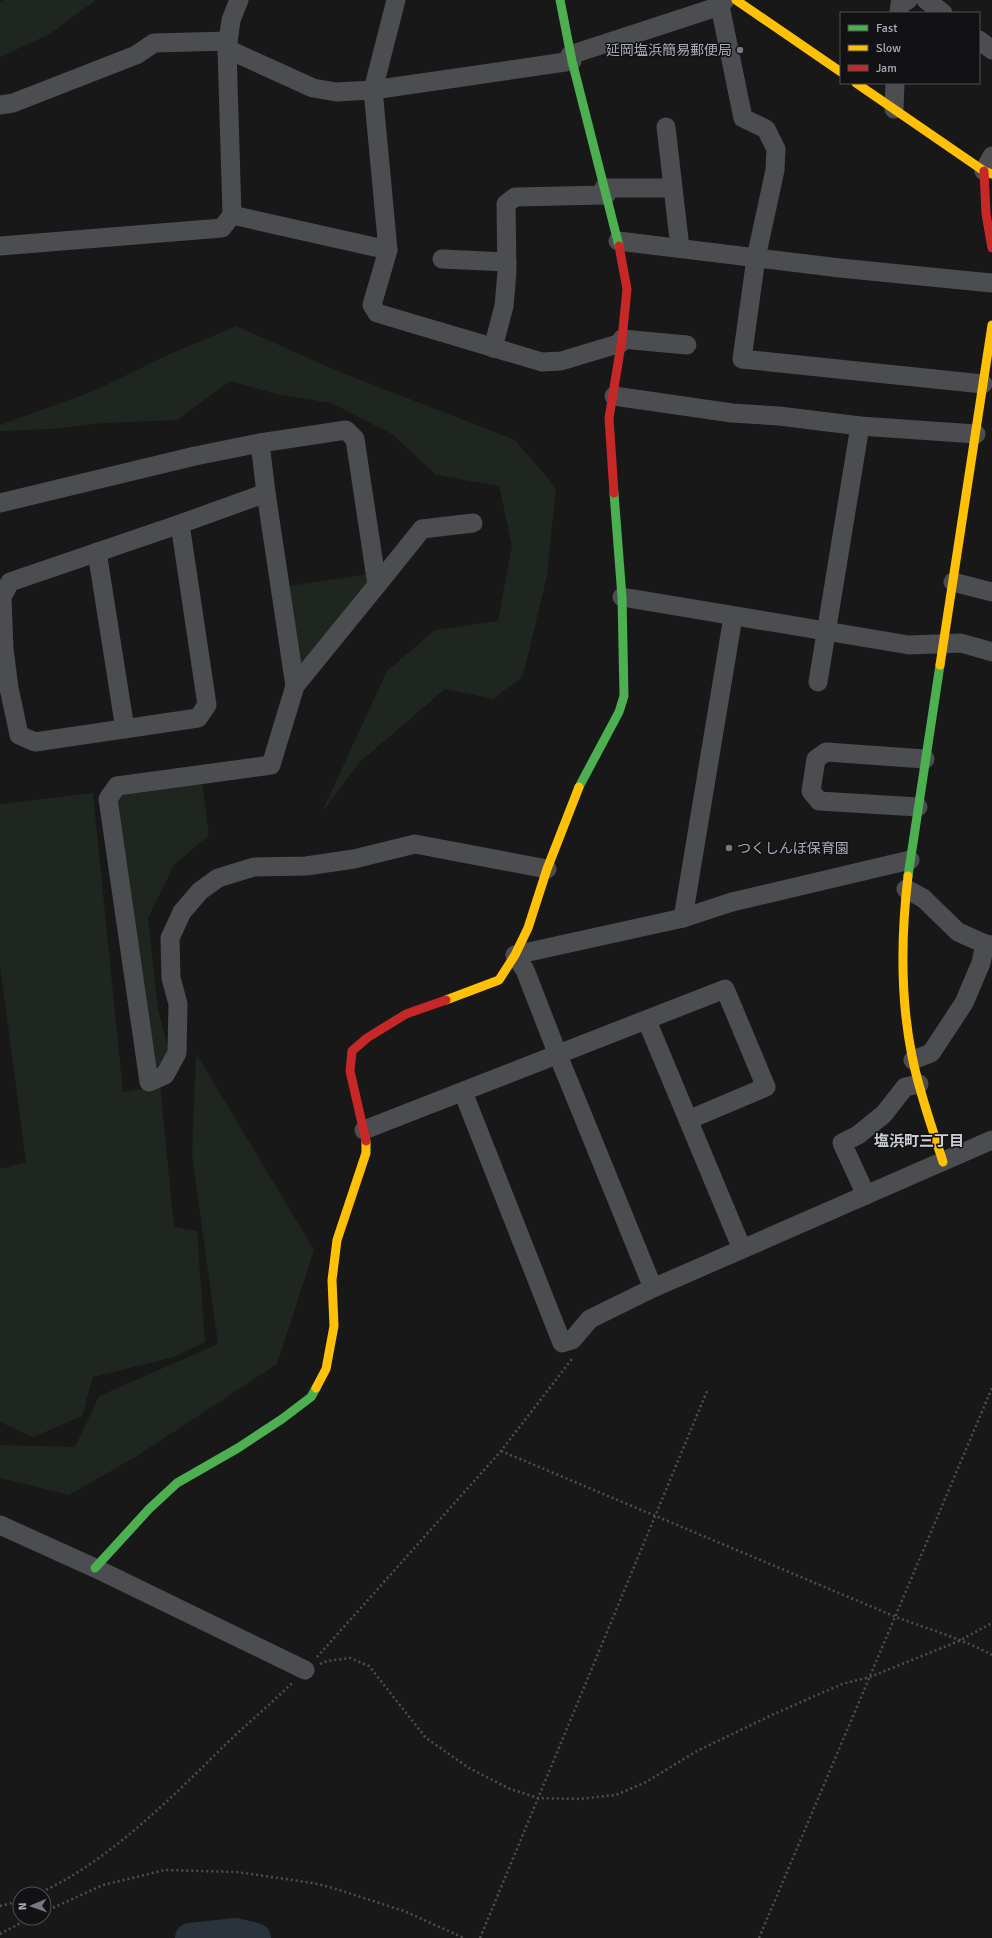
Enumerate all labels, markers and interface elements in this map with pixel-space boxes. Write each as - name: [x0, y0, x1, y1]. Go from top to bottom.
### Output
- legend: [840, 12, 980, 84]
- text: Fast: [876, 21, 897, 36]
- text: Slow: [876, 41, 901, 56]
- place label: 延岡塩浜簡易郵便局: [606, 42, 732, 59]
- marker: 延岡塩浜簡易郵便局: [735, 45, 745, 55]
- text: Jam: [876, 61, 897, 76]
- place label: つくしんぼ保育園: [737, 840, 849, 857]
- marker: つくしんぼ保育園: [724, 843, 734, 853]
- district label: 塩浜町三丁目: [874, 1132, 964, 1150]
- north arrow: [12, 1886, 52, 1926]
- text: N: [16, 1902, 29, 1910]

